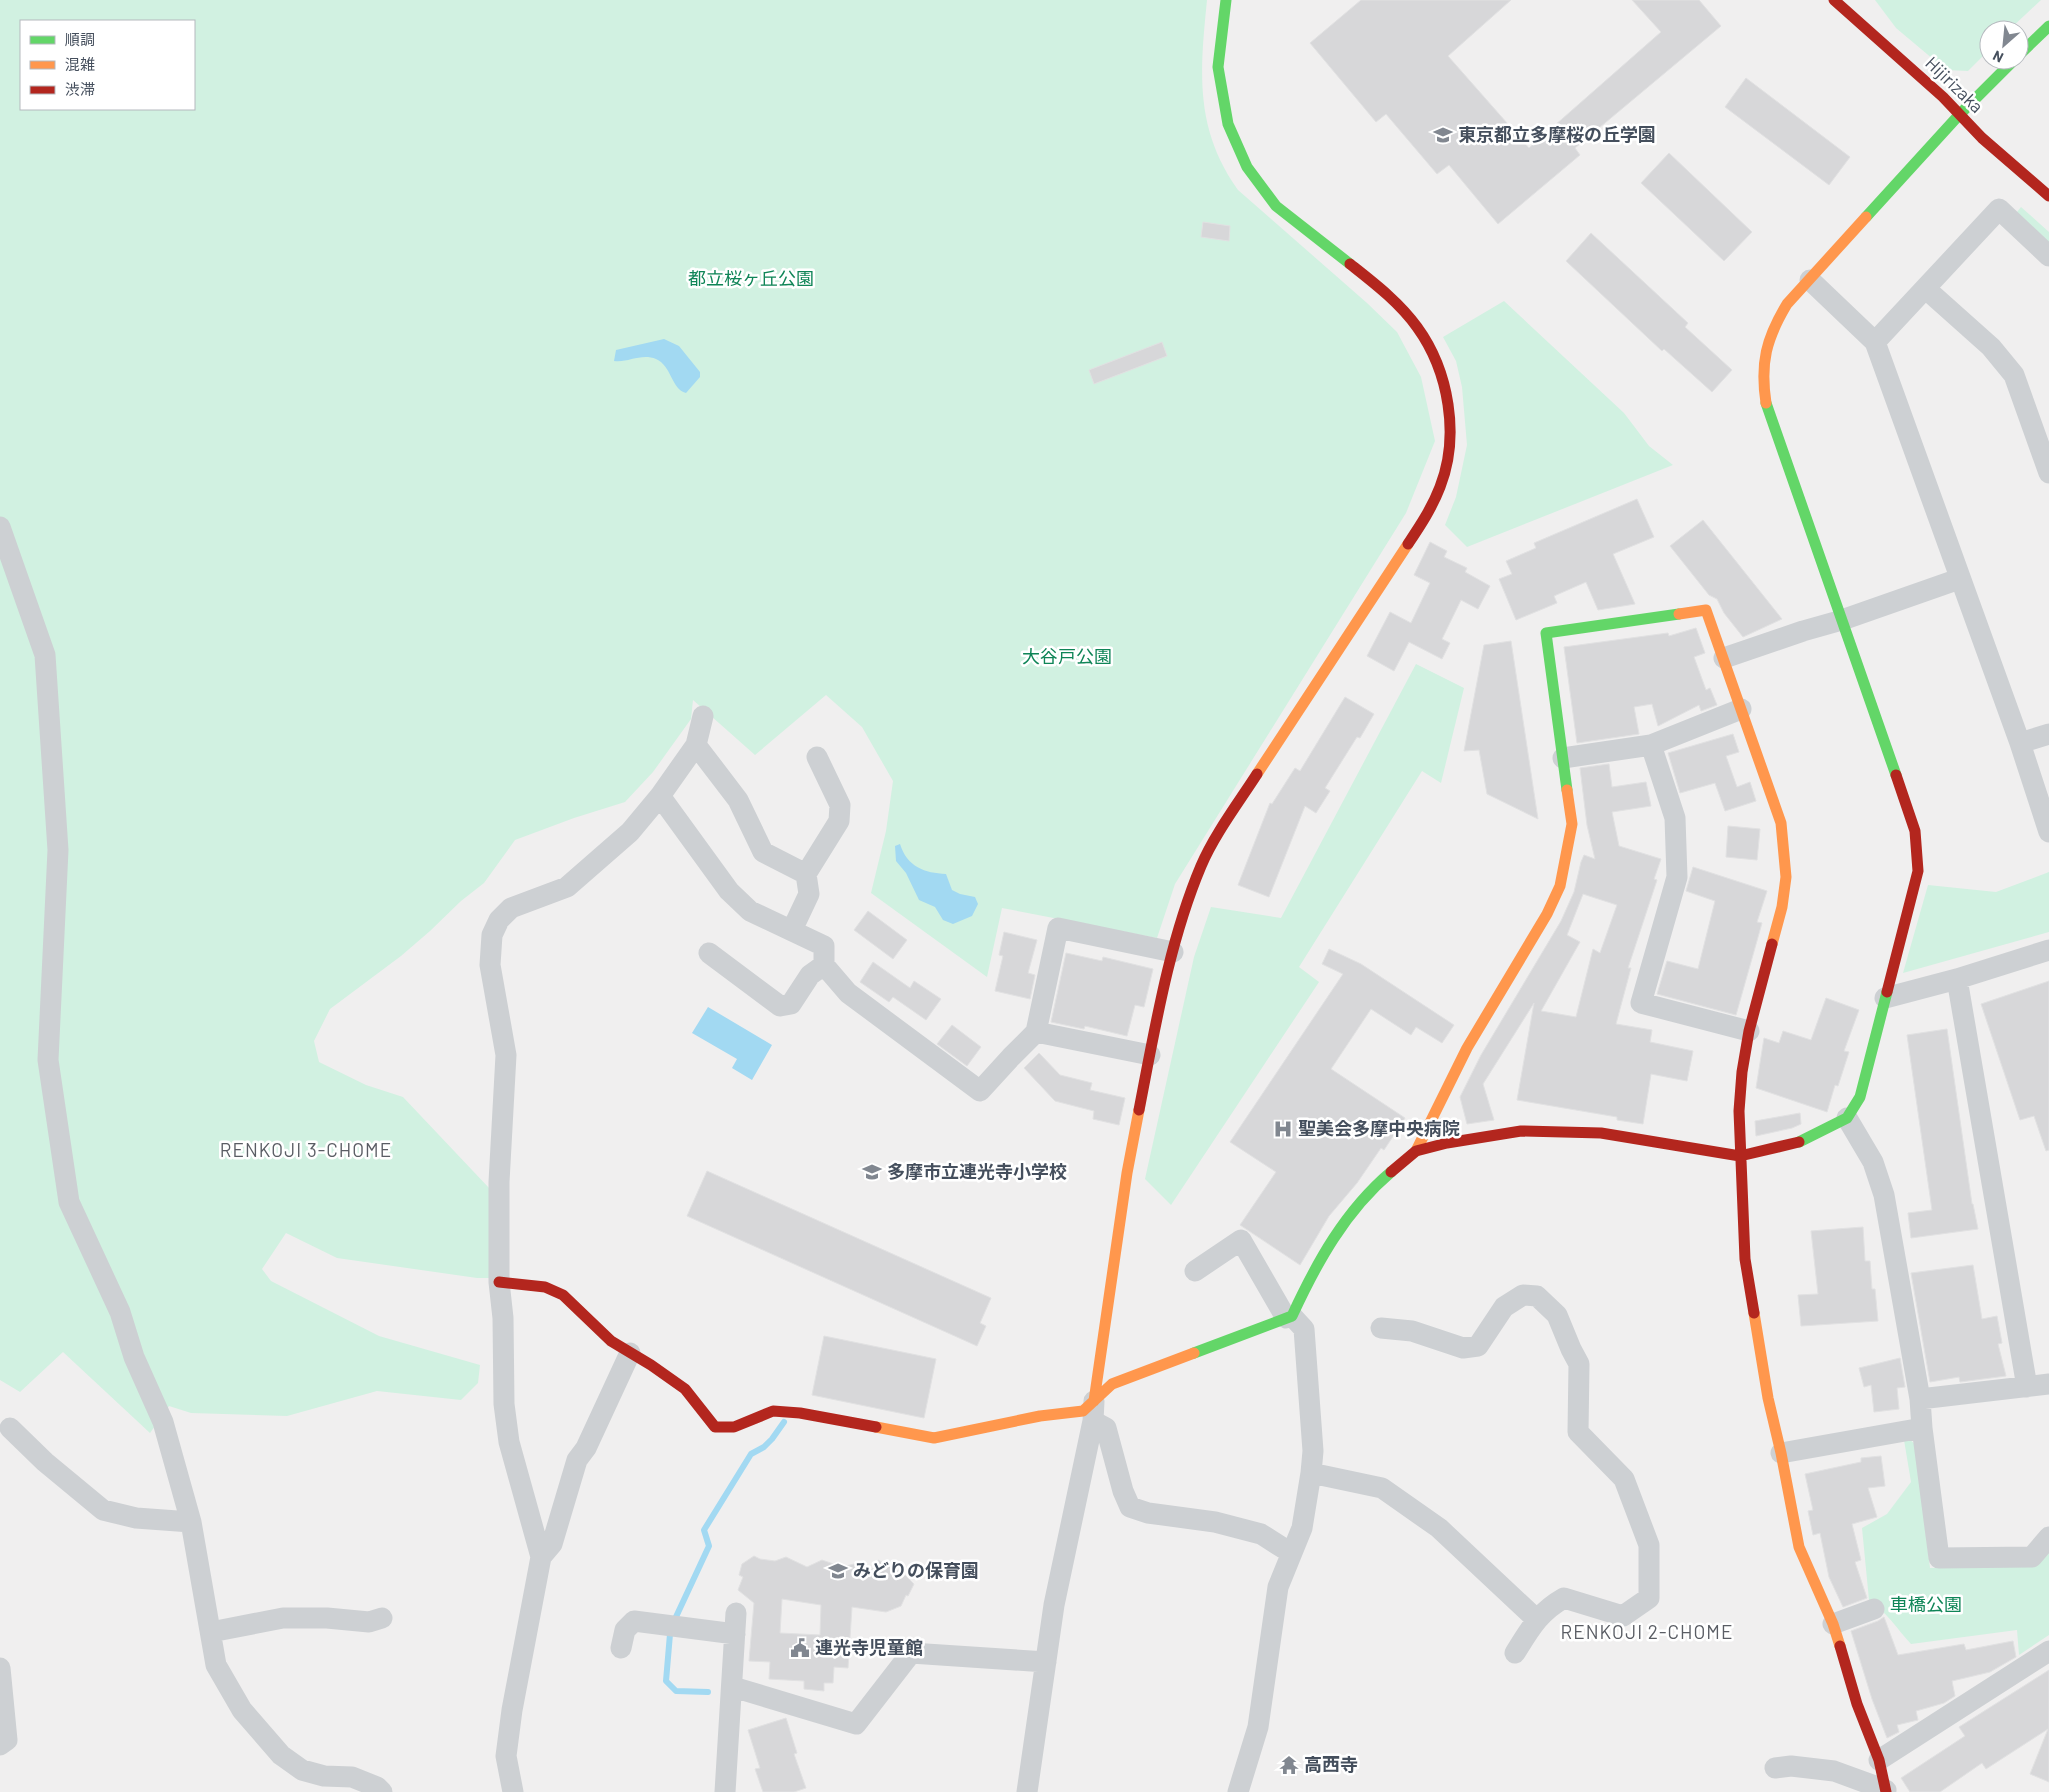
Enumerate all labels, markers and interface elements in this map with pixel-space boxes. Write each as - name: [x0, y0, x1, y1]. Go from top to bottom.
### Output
- legend: [20, 20, 195, 110]
- north arrow: [1979, 20, 2029, 70]
- text: 順調: [65, 30, 95, 48]
- text: N: [1990, 47, 2006, 67]
- street label: Hijirizaka: [1921, 51, 1988, 117]
- text: 混雑: [65, 55, 95, 73]
- text: 渋滞: [65, 80, 95, 98]
- place label: 東京都立多摩桜の丘学園: [1458, 123, 1656, 145]
- school or university icon: 東京都立多摩桜の丘学園: [1432, 124, 1454, 146]
- park label: 都立桜ヶ丘公園: [688, 267, 814, 289]
- park label: 大谷戸公園: [1022, 645, 1112, 667]
- place label: 聖美会多摩中央病院: [1298, 1117, 1460, 1139]
- hospital icon: 聖美会多摩中央病院: [1272, 1118, 1294, 1140]
- district label: RENKOJI 3-CHOME: [220, 1138, 392, 1161]
- place label: 多摩市立連光寺小学校: [887, 1160, 1067, 1182]
- school or university icon: 多摩市立連光寺小学校: [861, 1161, 883, 1183]
- place label: みどりの保育園: [853, 1559, 979, 1581]
- school or university icon: みどりの保育園: [827, 1560, 849, 1582]
- park label: 車橋公園: [1890, 1593, 1962, 1615]
- district label: RENKOJI 2-CHOME: [1561, 1620, 1733, 1643]
- place label: 連光寺児童館: [815, 1636, 923, 1658]
- public building icon: 連光寺児童館: [789, 1637, 811, 1659]
- place label: 高西寺: [1304, 1753, 1358, 1775]
- temple icon: 高西寺: [1278, 1754, 1300, 1776]

